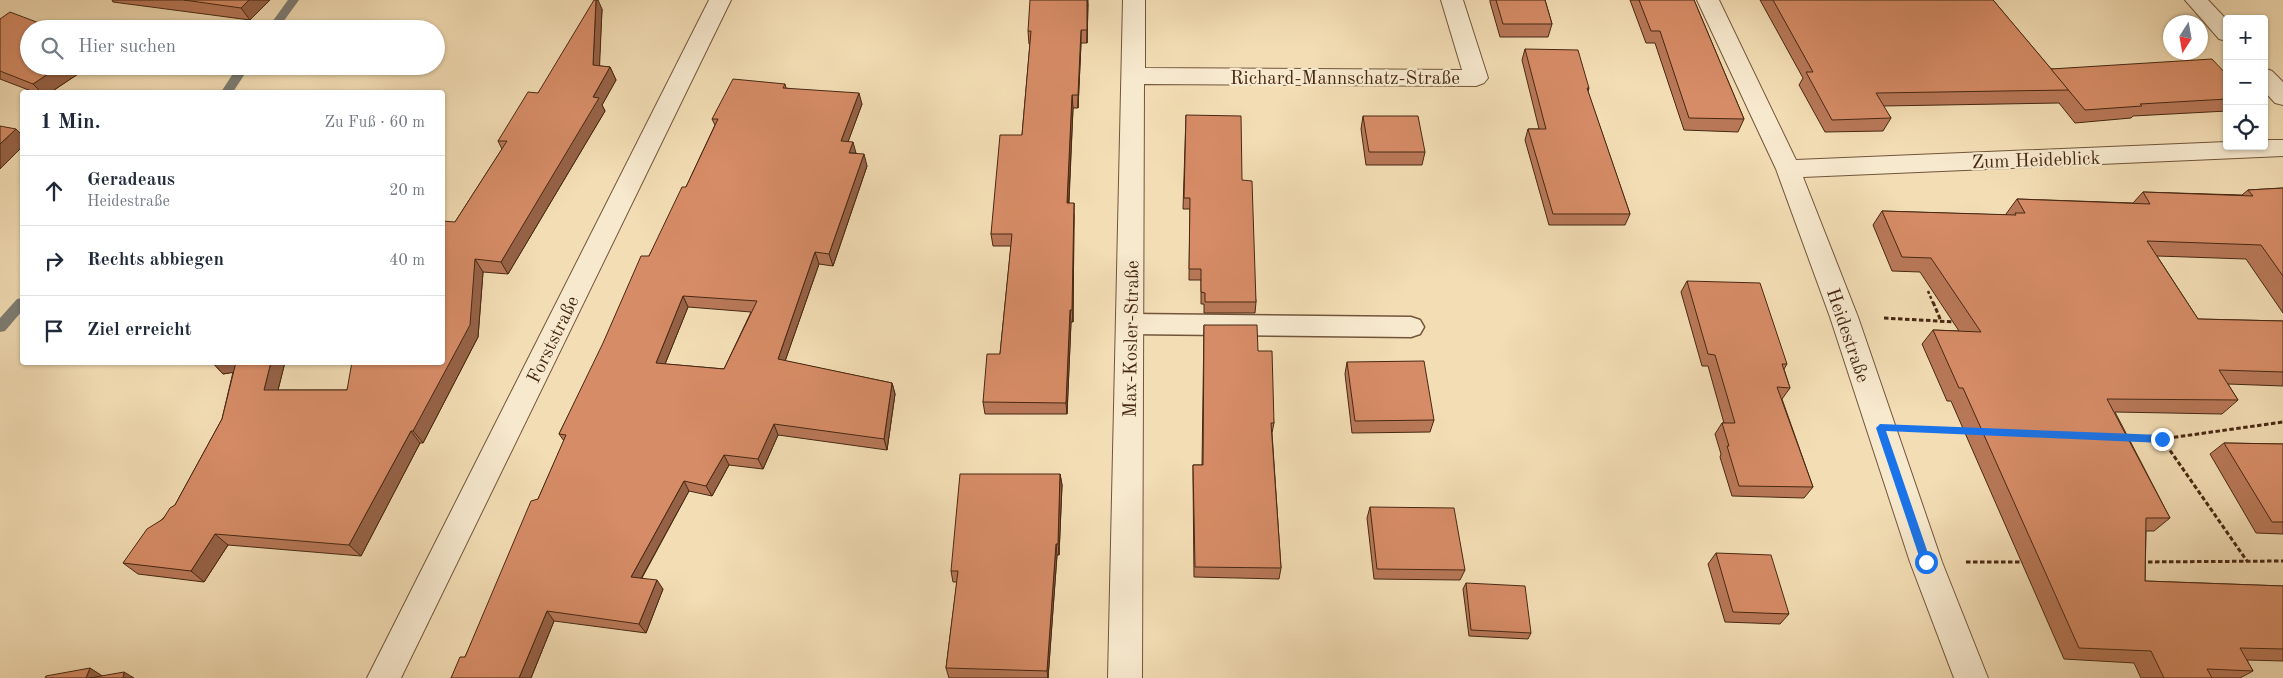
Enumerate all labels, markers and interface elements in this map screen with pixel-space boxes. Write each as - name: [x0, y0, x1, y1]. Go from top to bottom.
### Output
- north arrow: [2163, 15, 2208, 60]
- map controls: [2223, 15, 2268, 150]
- button: +: [2223, 15, 2268, 60]
- search box: [20, 20, 445, 75]
- icon: search: [38, 34, 66, 62]
- text: Hier suchen: [78, 38, 176, 57]
- button: −: [2223, 60, 2268, 105]
- street label: Richard-Mannschatz-Straße: [1230, 70, 1460, 89]
- button: locate: [2223, 105, 2268, 150]
- text: 1 Min.: [40, 112, 101, 133]
- text: Zu Fuß · 60 m: [325, 115, 425, 131]
- street label: Zum Heideblick: [1971, 150, 2101, 173]
- text: Geradeaus: [87, 171, 175, 190]
- icon: ahead: [40, 177, 68, 205]
- text: 20 m: [389, 183, 425, 199]
- text: Heidestraße: [87, 194, 170, 210]
- icon: right: [40, 247, 68, 275]
- text: Rechts abbiegen: [87, 251, 224, 270]
- text: 40 m: [389, 253, 425, 269]
- street label: Max-Kosler-Straße: [1122, 260, 1143, 418]
- street label: Heidestraße: [1822, 286, 1872, 385]
- street label: Forststraße: [525, 294, 583, 387]
- icon: arrive: [40, 317, 68, 345]
- text: Ziel erreicht: [87, 321, 192, 340]
- route end: [2151, 428, 2174, 451]
- route start: [1915, 551, 1938, 574]

